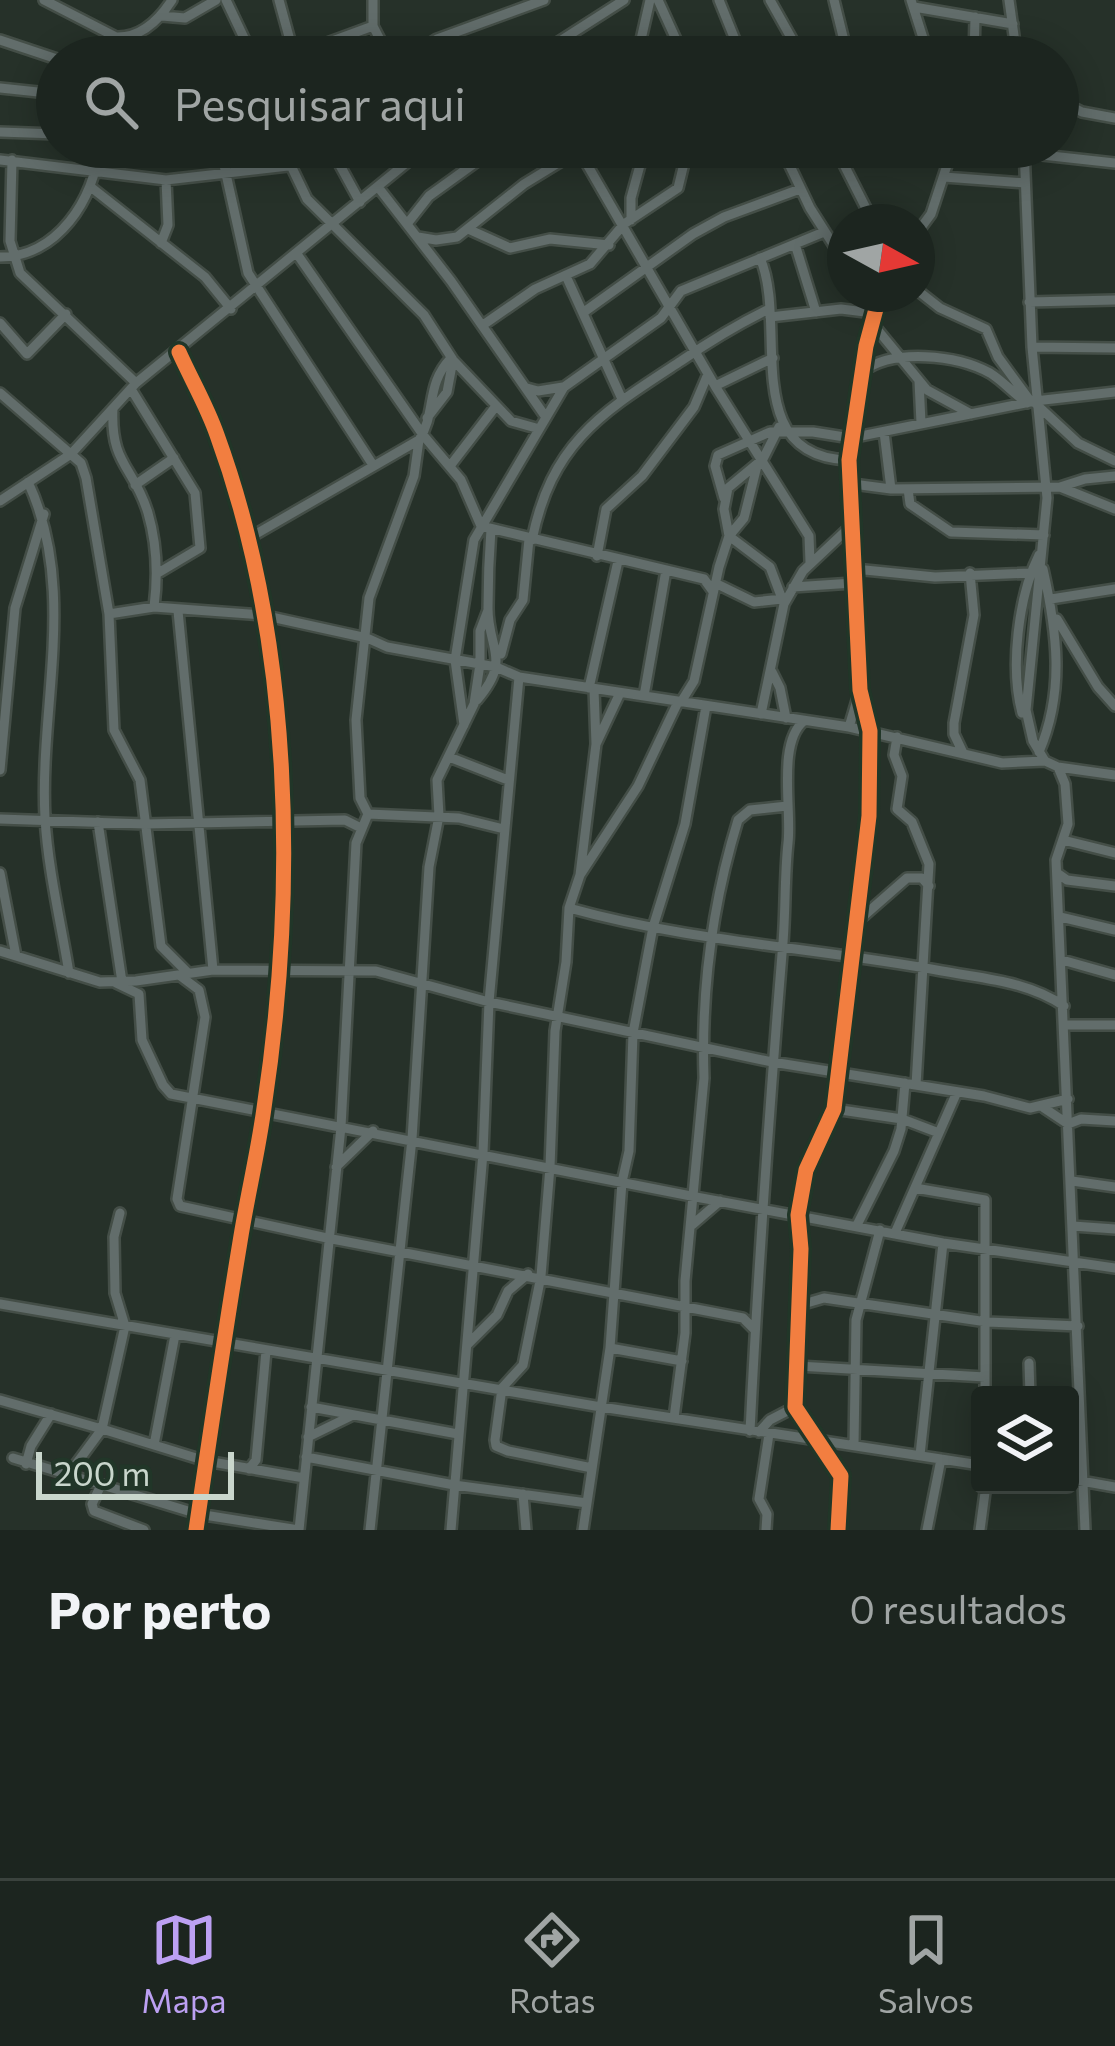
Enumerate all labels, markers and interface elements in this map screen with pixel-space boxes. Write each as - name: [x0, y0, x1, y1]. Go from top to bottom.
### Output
- search box: [36, 36, 1079, 168]
- icon: search: [78, 69, 144, 135]
- text: Pesquisar aqui: [174, 75, 466, 130]
- north arrow: [827, 204, 935, 312]
- map controls: [971, 1386, 1079, 1494]
- button: layers: [971, 1386, 1079, 1494]
- scale bar: [36, 1446, 234, 1499]
- text: 200 m: [54, 1452, 150, 1493]
- text: Por perto: [48, 1577, 272, 1640]
- text: 0 resultados: [850, 1584, 1067, 1632]
- tab: Mapa: [141, 1907, 227, 2020]
- tab: Rotas: [509, 1907, 595, 2020]
- tab: Salvos: [878, 1907, 974, 2020]

